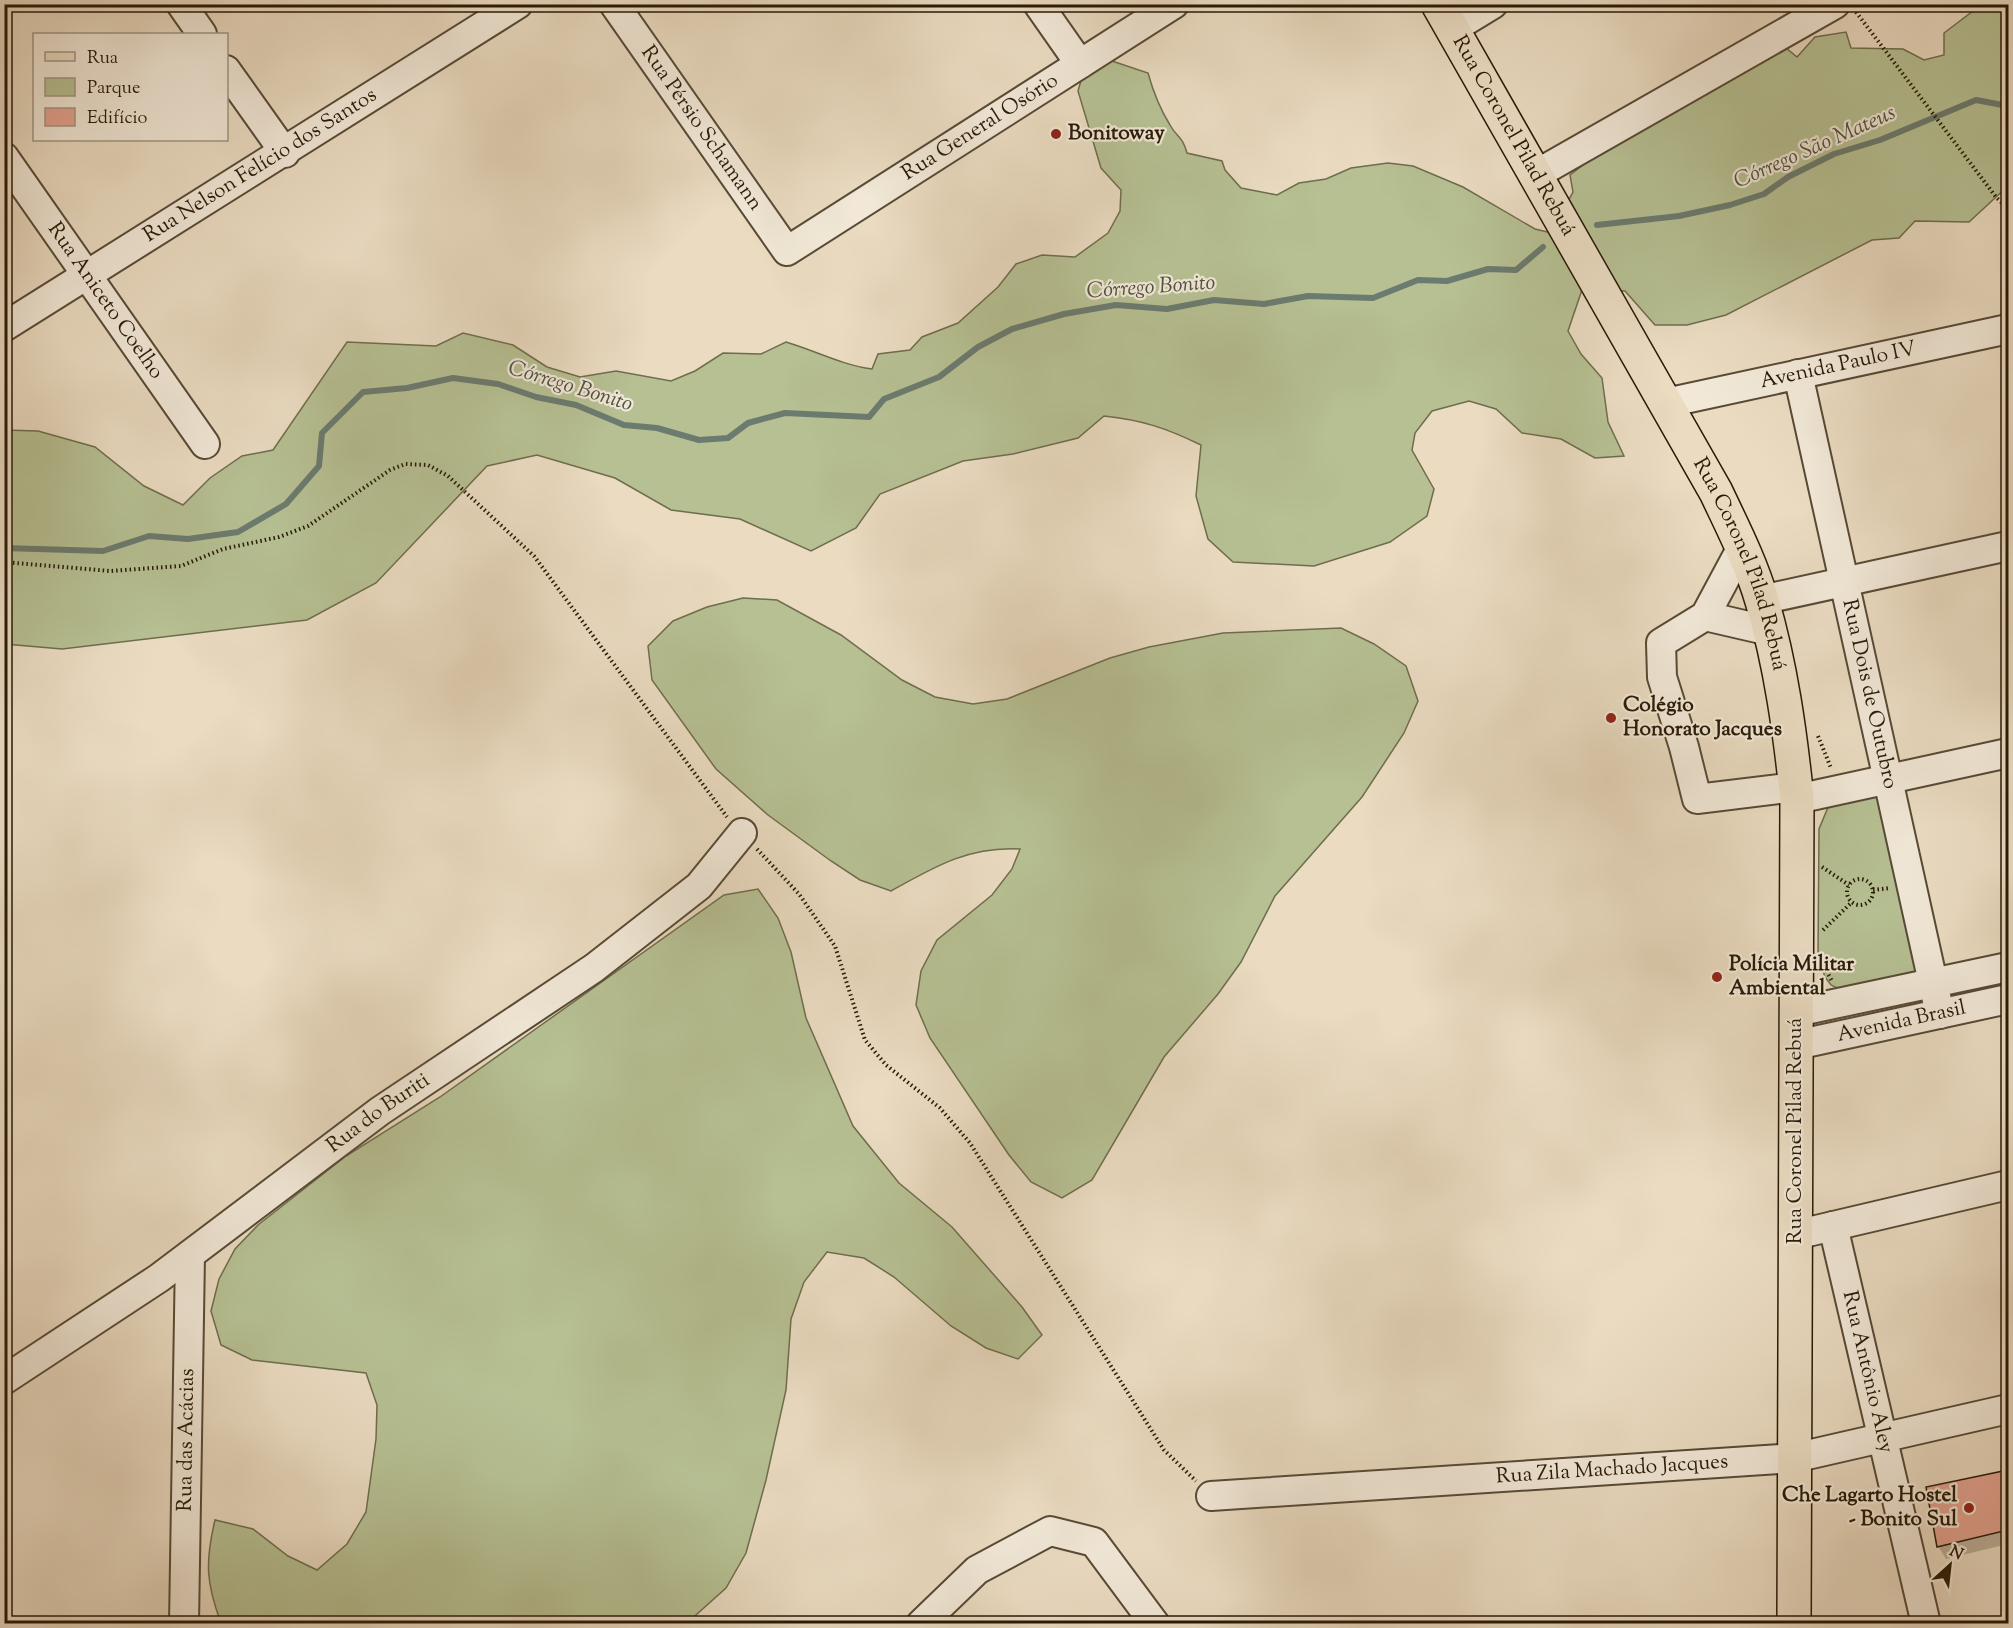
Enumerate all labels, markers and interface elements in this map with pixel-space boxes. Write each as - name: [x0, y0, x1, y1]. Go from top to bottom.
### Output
- street label: Rua Coronel Pilad Rebuá: [1444, 30, 1583, 242]
- legend: [33, 33, 228, 141]
- street label: Rua Pérsio Schamann: [633, 40, 770, 217]
- text: Rua: [87, 46, 118, 72]
- street label: Rua General Osório: [896, 66, 1065, 189]
- text: Parque: [87, 76, 140, 102]
- street label: Rua Nelson Felício dos Santos: [138, 81, 383, 251]
- water label: Córrego São Mateus: [1729, 98, 1901, 198]
- text: Edifício: [87, 106, 148, 132]
- place label: Bonitoway: [1068, 119, 1165, 149]
- marker: Bonitoway: [1049, 127, 1063, 141]
- street label: Rua Aniceto Coelho: [39, 217, 170, 386]
- water label: Córrego Bonito: [1086, 268, 1217, 308]
- street label: Avenida Paulo IV: [1757, 334, 1919, 397]
- water label: Córrego Bonito: [504, 353, 636, 421]
- street label: Rua Coronel Pilad Rebuá: [1685, 452, 1794, 674]
- street label: Rua Dois de Outubro: [1833, 596, 1905, 792]
- place label: Colégio Honorato Jacques: [1623, 691, 1782, 745]
- marker: Colégio Honorato Jacques: [1604, 711, 1618, 725]
- place label: Polícia Militar Ambiental: [1729, 950, 1854, 1004]
- marker: Polícia Militar Ambiental: [1710, 970, 1724, 984]
- street label: Avenida Brasil: [1834, 993, 1969, 1051]
- street label: Rua Coronel Pilad Rebuá: [1781, 1017, 1811, 1244]
- street label: Rua do Buriti: [321, 1066, 436, 1161]
- street label: Rua Antônio Aley: [1834, 1288, 1901, 1457]
- street label: Rua das Acácias: [171, 1368, 203, 1512]
- street label: Rua Zila Machado Jacques: [1495, 1447, 1729, 1492]
- place label: Che Lagarto Hostel - Bonito Sul: [1782, 1481, 1957, 1535]
- marker: Che Lagarto Hostel - Bonito Sul: [1962, 1501, 1976, 1515]
- north arrow: [1920, 1535, 1980, 1595]
- text: N: [1945, 1541, 1967, 1567]

